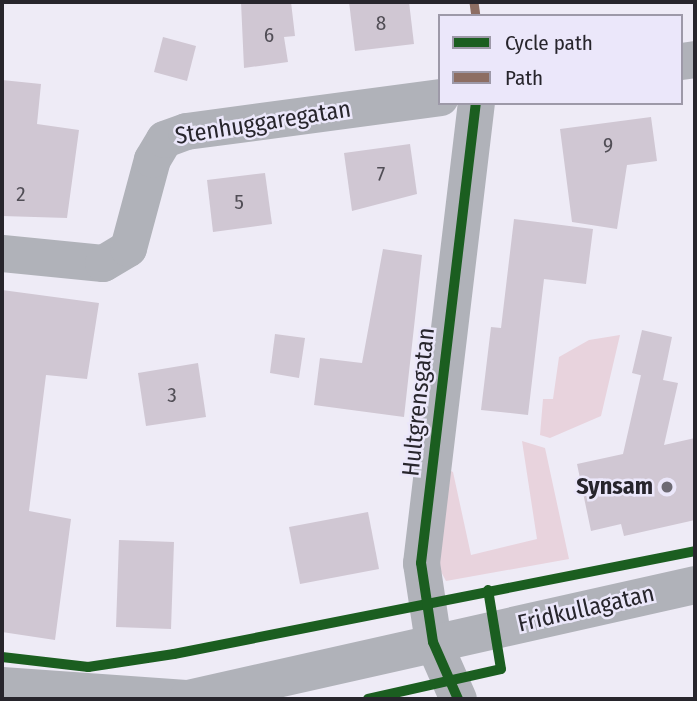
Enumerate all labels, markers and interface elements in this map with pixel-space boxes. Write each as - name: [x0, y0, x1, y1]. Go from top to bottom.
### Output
- house number: 8: [376, 10, 386, 36]
- legend: [438, 14, 683, 105]
- house number: 6: [264, 22, 274, 48]
- text: Cycle path: [505, 30, 593, 56]
- text: Path: [505, 65, 543, 91]
- street label: Stenhuggaregatan: [173, 95, 353, 151]
- house number: 9: [603, 132, 613, 158]
- house number: 7: [377, 161, 385, 187]
- house number: 2: [16, 181, 26, 207]
- house number: 5: [234, 189, 244, 215]
- street label: Hultgrensgatan: [397, 326, 441, 478]
- house number: 3: [167, 382, 177, 408]
- place label: Synsam: [576, 473, 653, 501]
- marker: Synsam: [659, 479, 675, 495]
- street label: Fridkullagatan: [515, 579, 657, 639]

